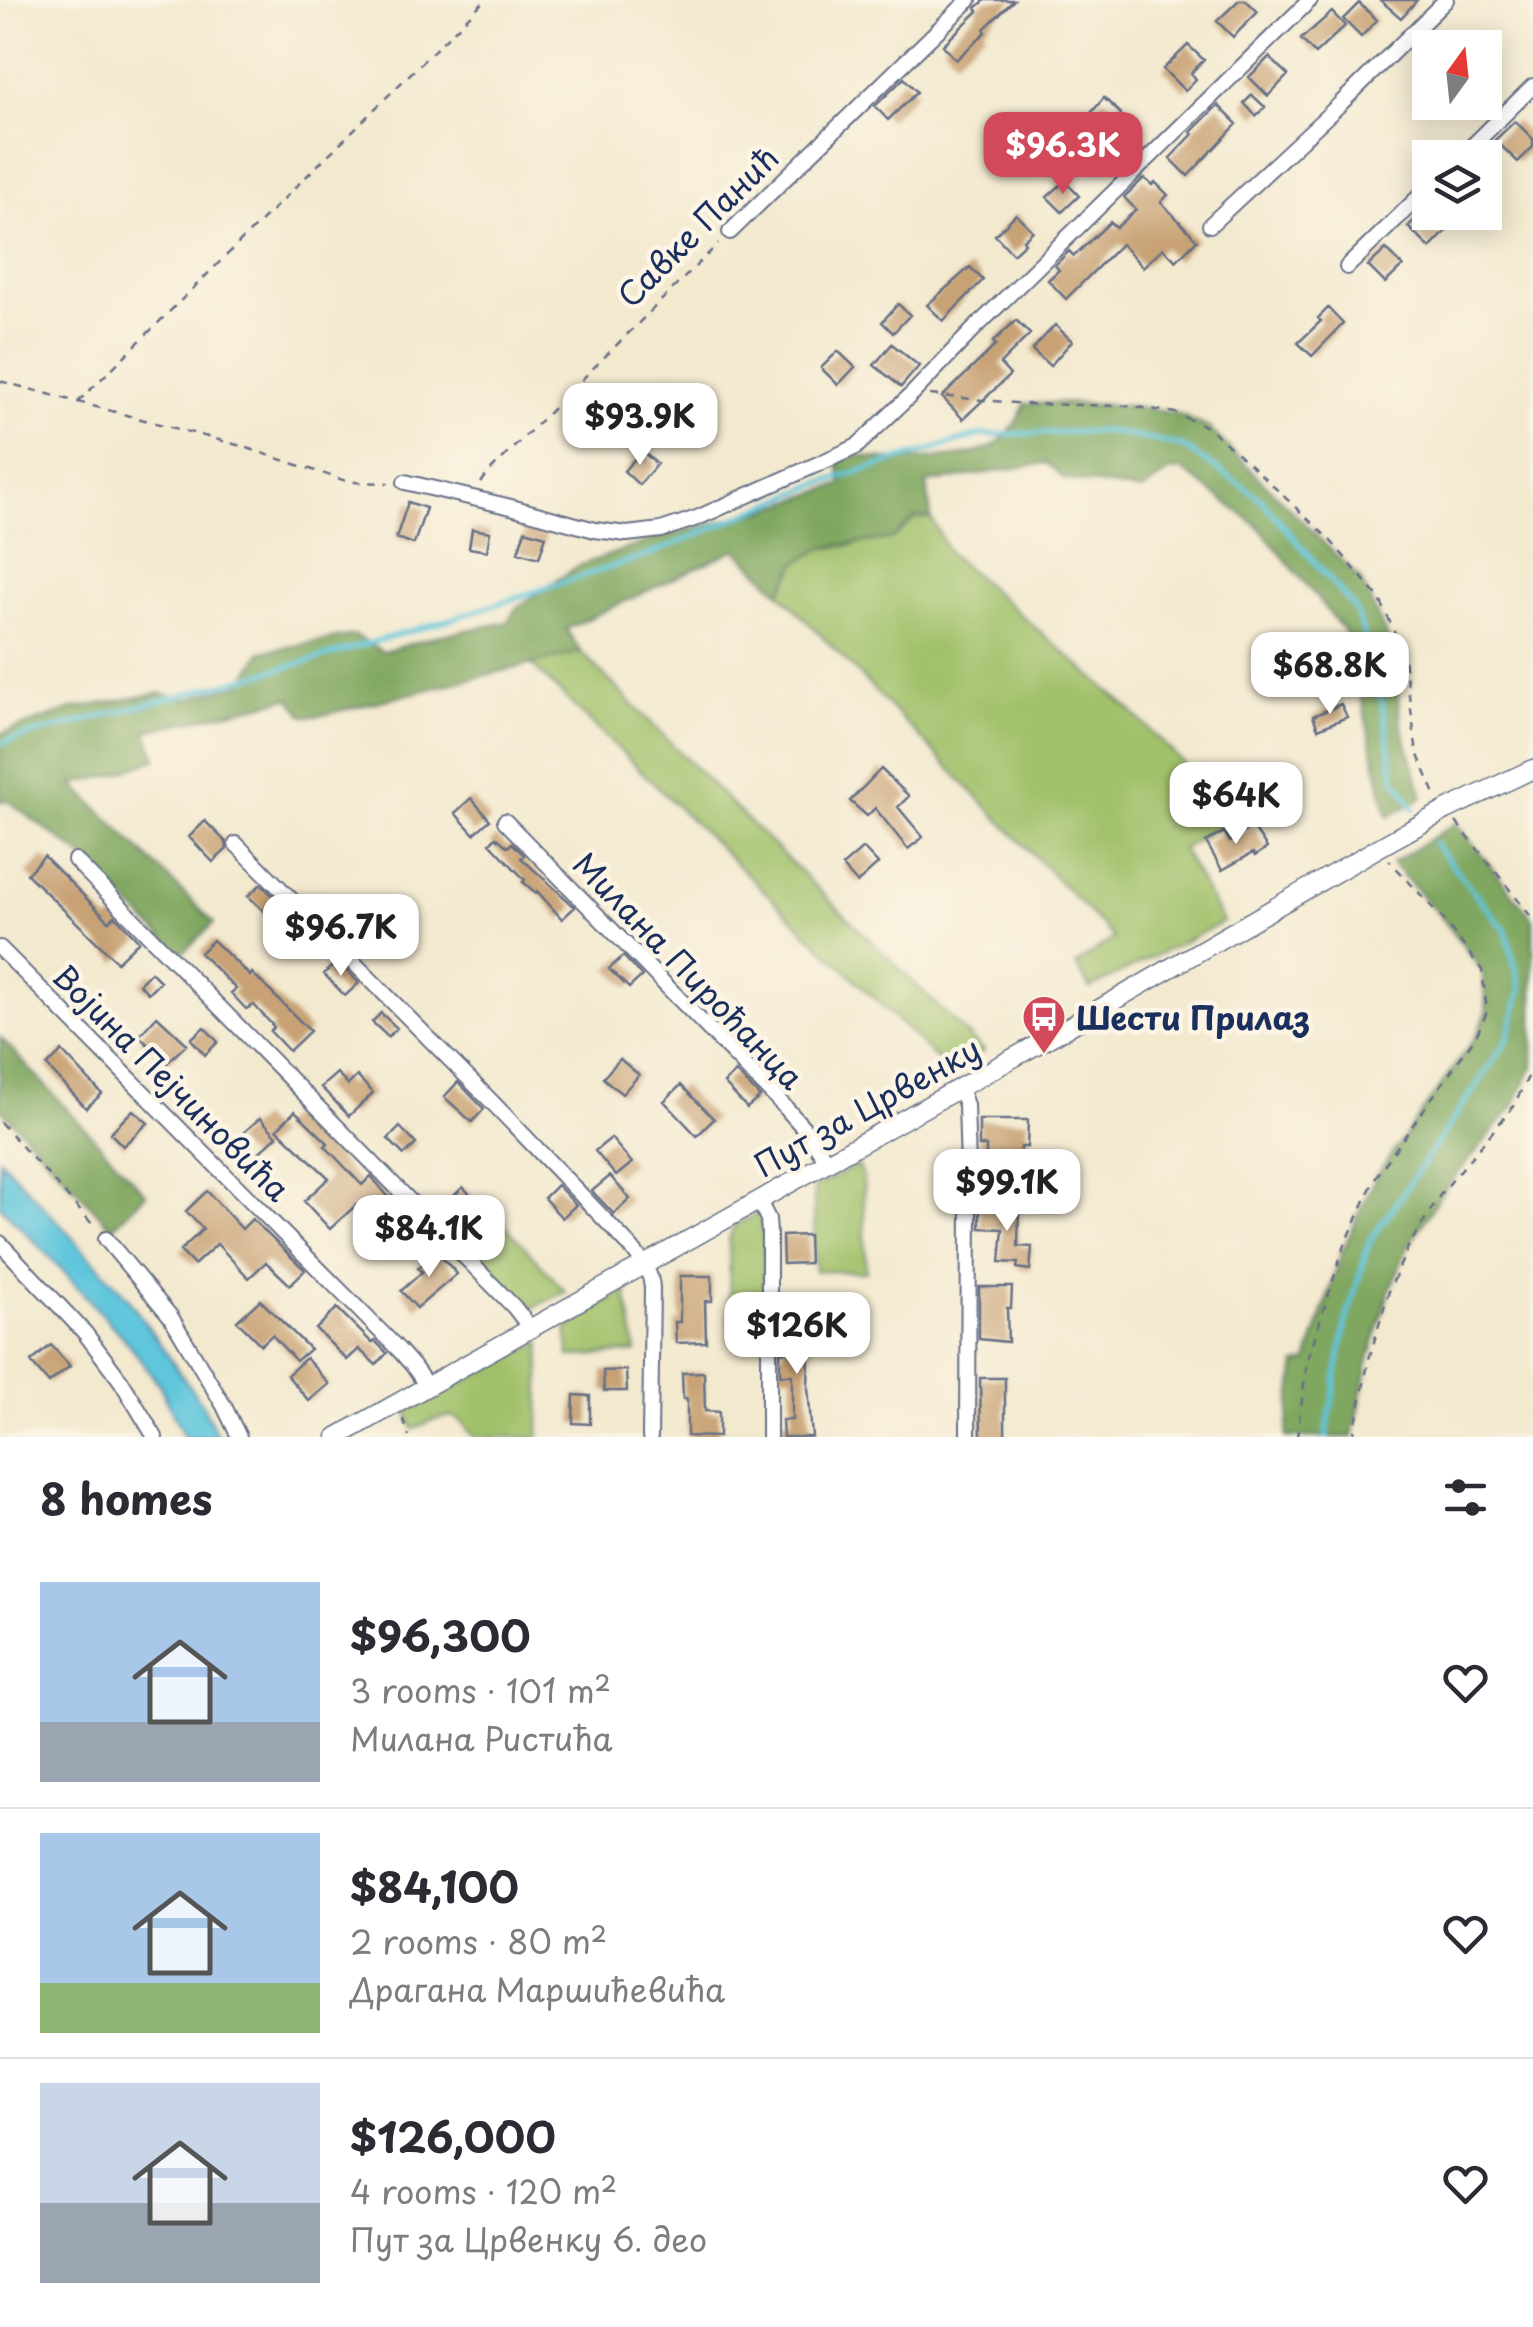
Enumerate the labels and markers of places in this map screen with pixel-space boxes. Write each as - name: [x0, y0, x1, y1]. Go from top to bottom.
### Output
- pin: $96.3K: [982, 112, 1144, 197]
- pin: $93.9K: [559, 383, 721, 468]
- pin: $68.8K: [1249, 632, 1411, 717]
- pin: $64K: [1177, 762, 1295, 847]
- pin: $96.7K: [260, 894, 422, 979]
- place label: Шести Прилаз: [1076, 993, 1310, 1041]
- bus stop icon: Шести Прилаз: [1021, 994, 1067, 1055]
- pin: $99.1K: [926, 1149, 1088, 1234]
- pin: $84.1K: [348, 1195, 510, 1280]
- pin: $126K: [727, 1292, 867, 1377]

